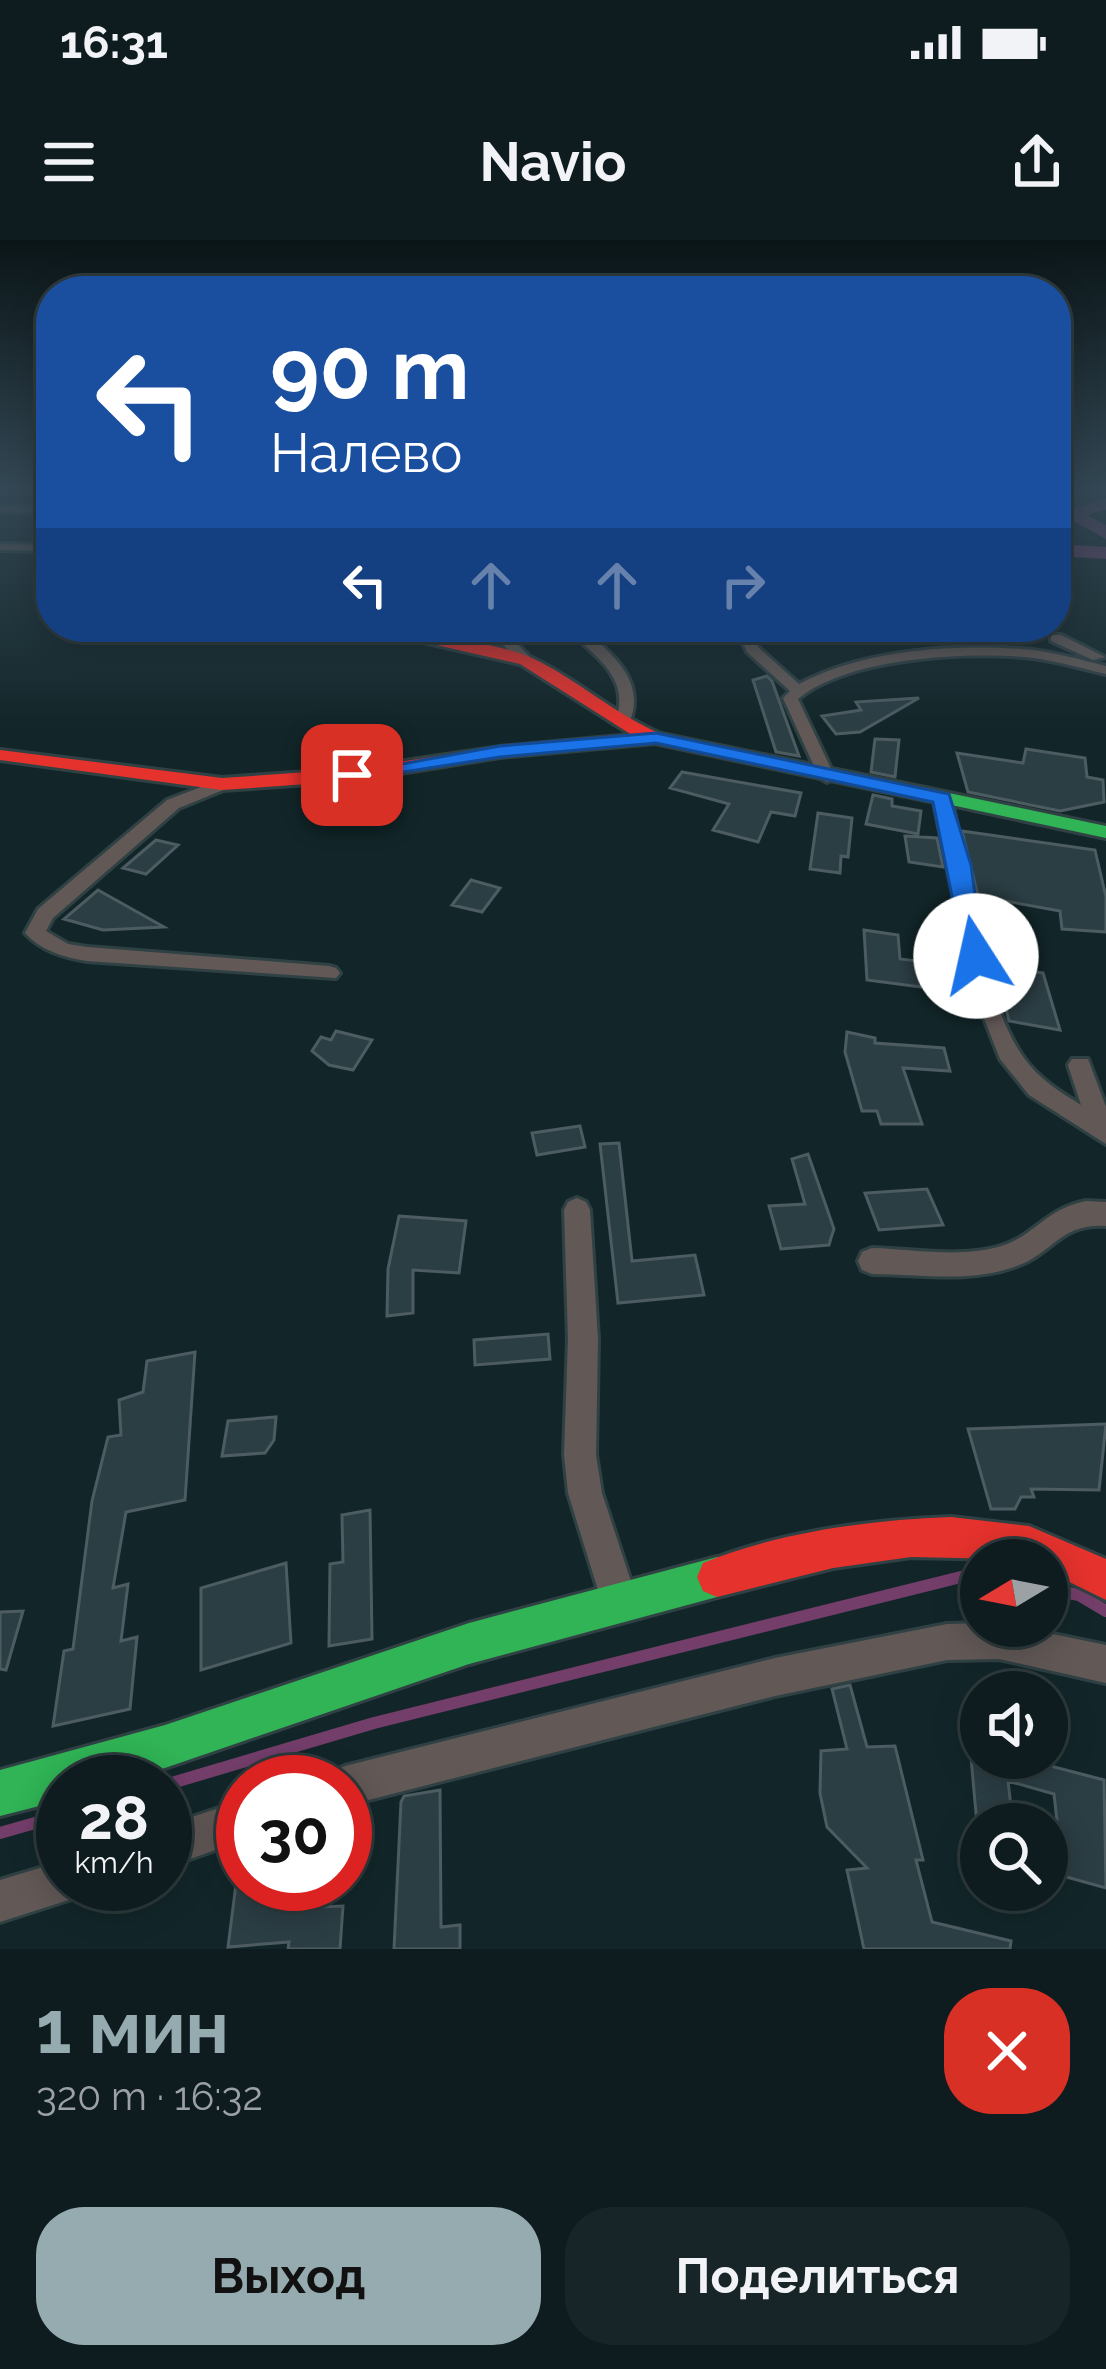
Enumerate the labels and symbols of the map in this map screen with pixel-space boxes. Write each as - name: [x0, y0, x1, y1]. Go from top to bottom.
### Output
- pin: [301, 724, 403, 826]
- position arrow: [913, 893, 1039, 1019]
- north arrow: [960, 1539, 1068, 1647]
- speed limit sign: 30: [216, 1755, 372, 1911]

